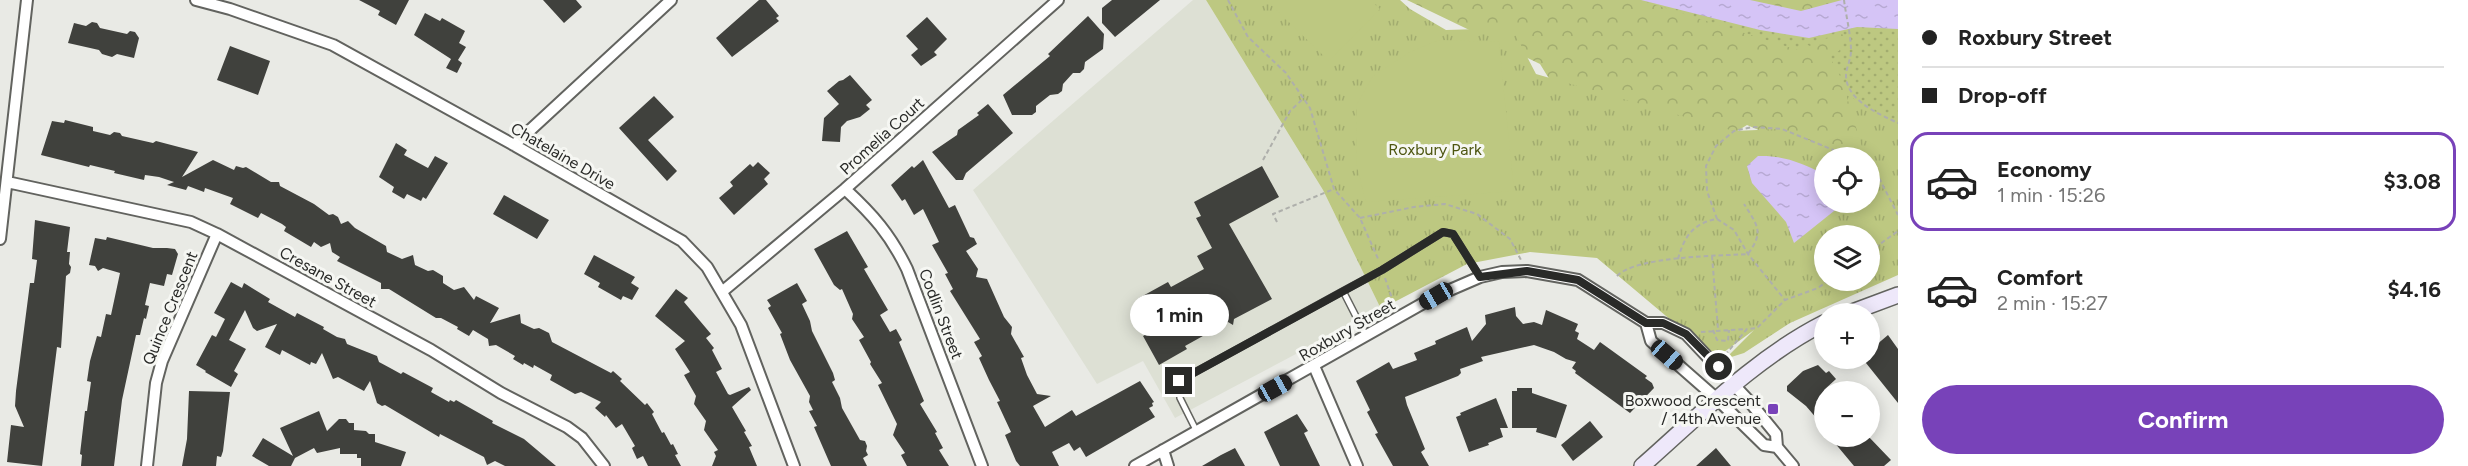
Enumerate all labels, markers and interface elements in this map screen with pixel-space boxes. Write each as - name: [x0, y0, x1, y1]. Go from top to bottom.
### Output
- text: Roxbury Street: [1958, 24, 2112, 51]
- text: Drop-off: [1958, 82, 2047, 109]
- street label: Promelia Court: [836, 93, 928, 179]
- street label: Chatelaine Drive: [507, 118, 619, 194]
- park label: Roxbury Park: [1388, 140, 1482, 159]
- map controls: [1814, 147, 1880, 447]
- button: locate: [1814, 147, 1880, 213]
- icon: car: [1925, 155, 1979, 209]
- text: Economy: [1997, 156, 2092, 183]
- text: $3.08: [2383, 168, 2441, 195]
- text: 1 min · 15:26: [1997, 183, 2105, 207]
- button: layers: [1814, 225, 1880, 291]
- street label: Cresane Street: [276, 243, 380, 311]
- street label: Quince Crescent: [139, 248, 201, 368]
- icon: car: [1925, 263, 1979, 317]
- text: Comfort: [1997, 264, 2083, 291]
- street label: Codlin Street: [915, 266, 967, 362]
- text: $4.16: [2387, 276, 2441, 303]
- car: [1416, 279, 1456, 313]
- text: 2 min · 15:27: [1997, 291, 2108, 315]
- callout: 1 min: [1130, 294, 1228, 336]
- street label: Roxbury Street: [1296, 295, 1398, 365]
- text: 1 min: [1156, 303, 1203, 327]
- button: +: [1814, 303, 1880, 369]
- car: [1648, 336, 1686, 374]
- route start: [1705, 353, 1732, 380]
- route end: [1165, 367, 1192, 394]
- car: [1255, 371, 1295, 405]
- button: −: [1814, 381, 1880, 447]
- button: Confirm: [1922, 385, 2444, 454]
- place label: Boxwood Crescent / 14th Avenue: [1625, 391, 1761, 428]
- marker: Boxwood Crescent / 14th Avenue: [1766, 402, 1780, 416]

